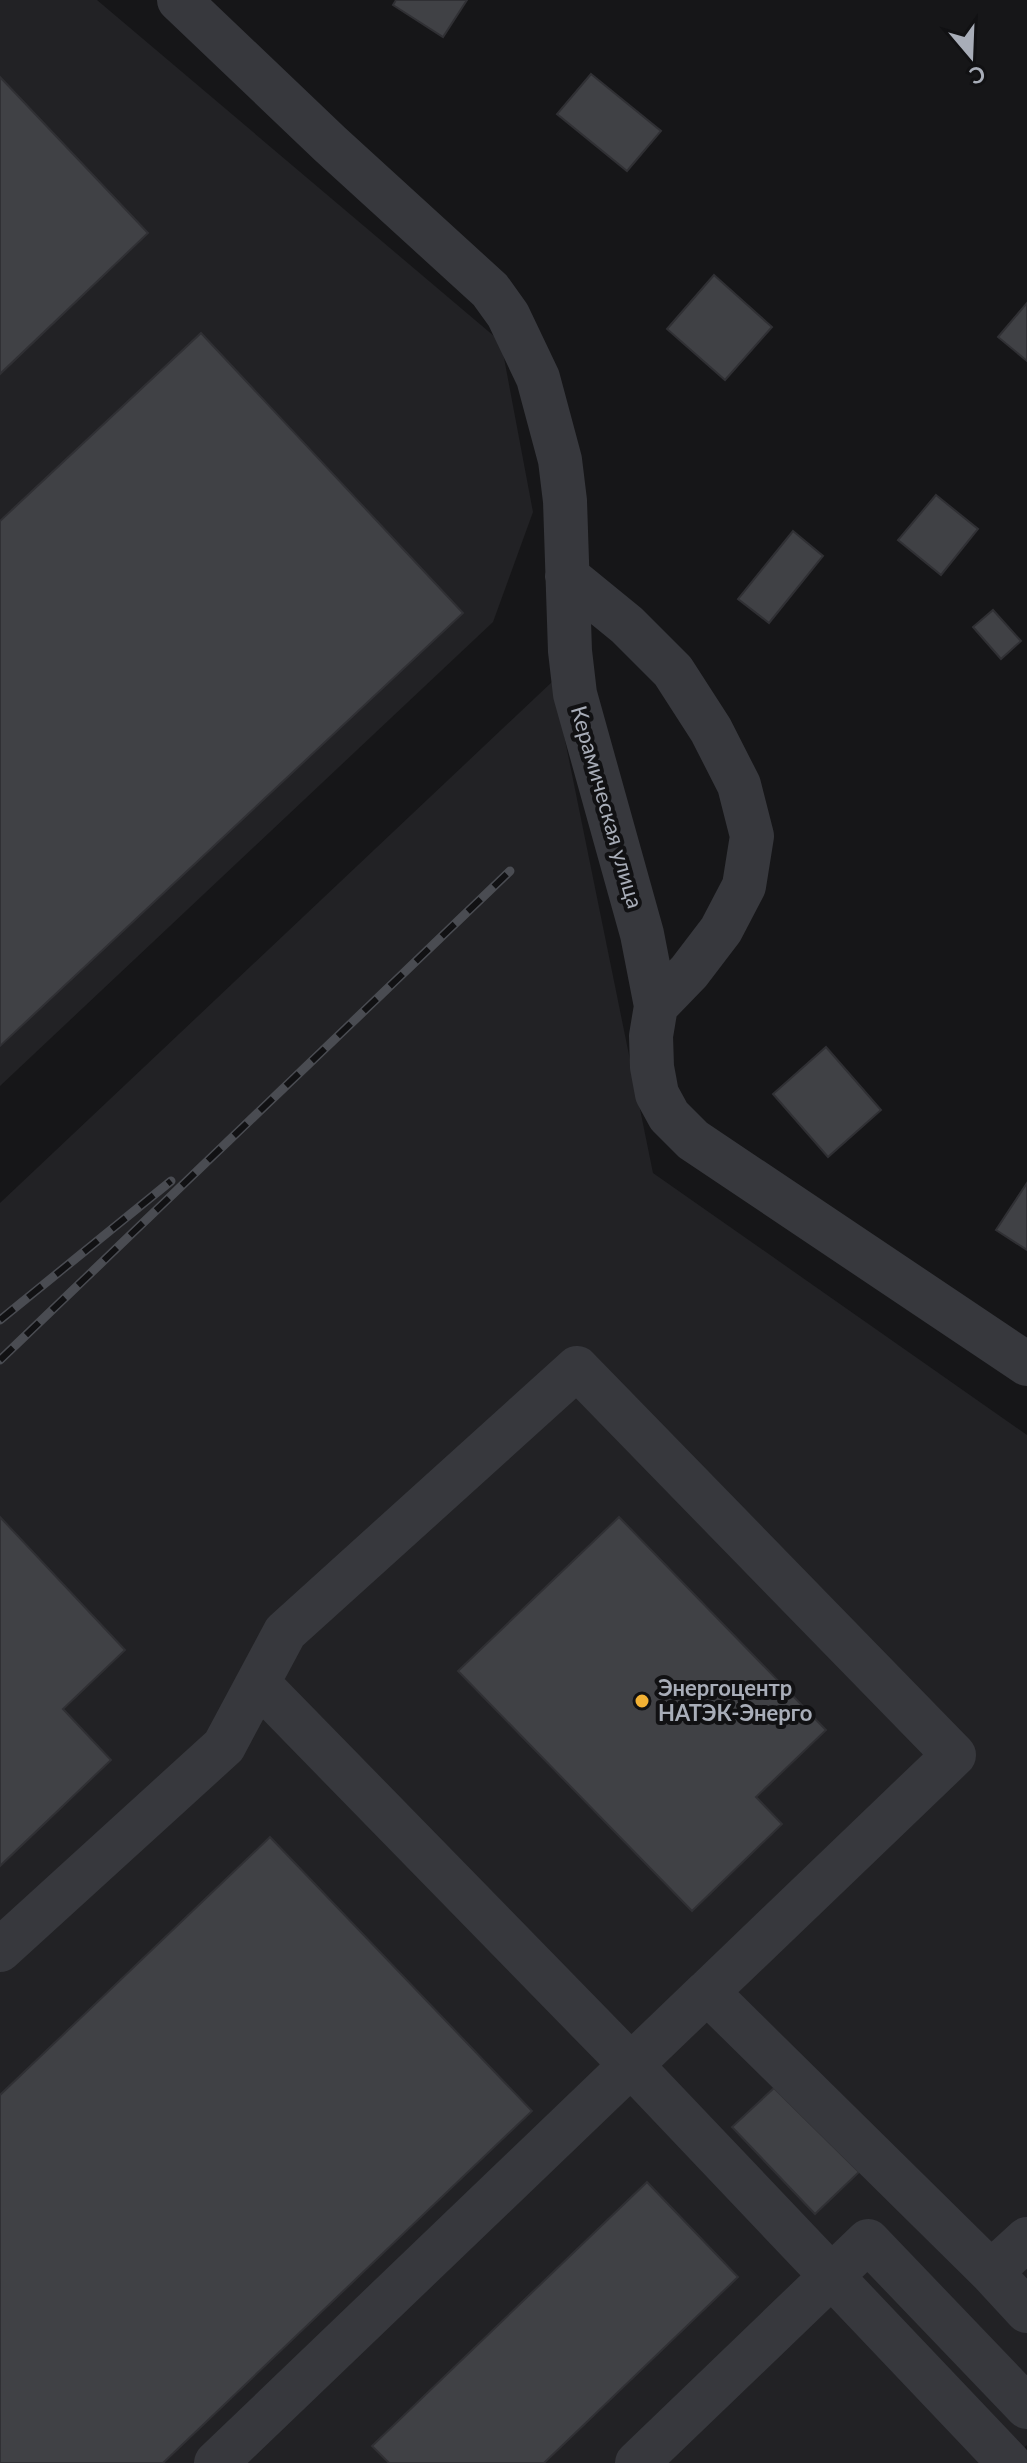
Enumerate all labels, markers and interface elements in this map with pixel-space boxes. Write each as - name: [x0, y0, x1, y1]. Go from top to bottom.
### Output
- north arrow: [931, 16, 1011, 96]
- text: С: [966, 60, 989, 91]
- street label: Керамическая улица: [566, 703, 649, 911]
- place label: Энергоцентр НАТЭК-Энерго: [658, 1674, 812, 1726]
- marker: Энергоцентр НАТЭК-Энерго: [633, 1692, 651, 1710]

